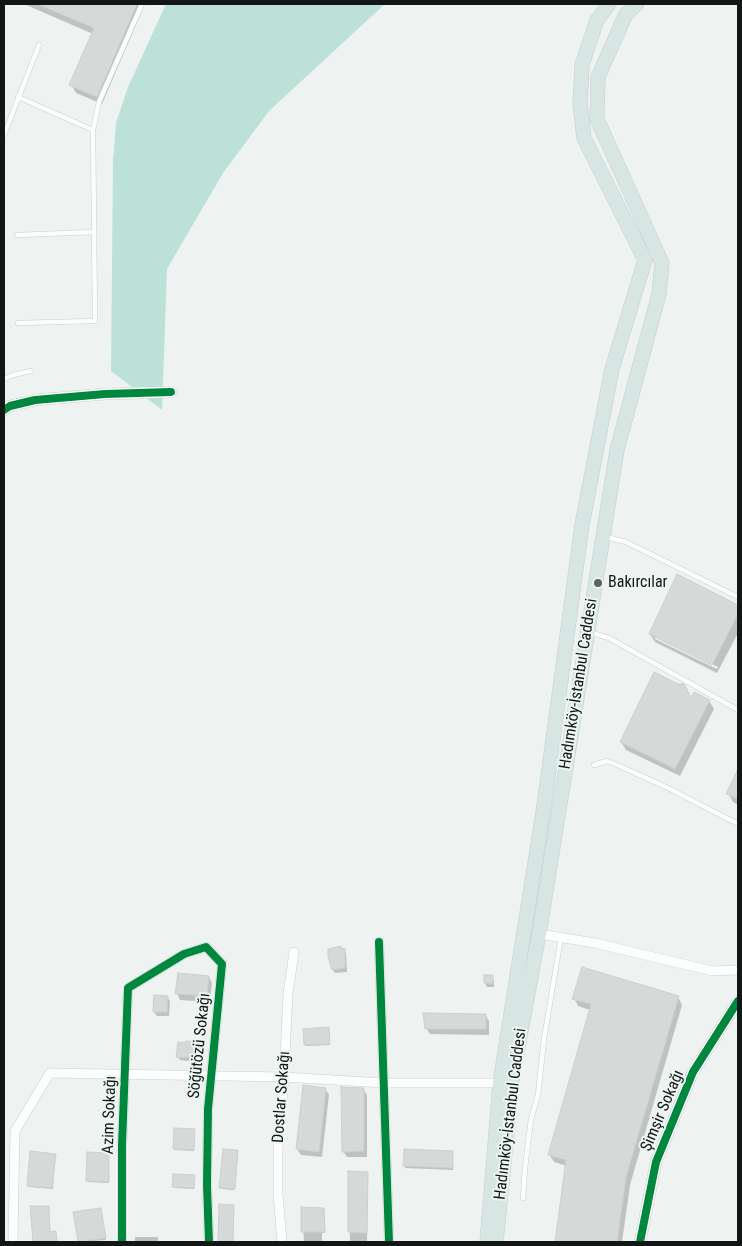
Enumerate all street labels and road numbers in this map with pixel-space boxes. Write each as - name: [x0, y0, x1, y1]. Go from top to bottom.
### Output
- street label: Hadımköy-İstanbul Caddesi: [556, 597, 602, 771]
- street label: Söğütözü Sokağı: [185, 992, 215, 1100]
- street label: Hadımköy-İstanbul Caddesi: [491, 1027, 531, 1201]
- street label: Dostlar Sokağı: [269, 1050, 295, 1144]
- street label: Şimşir Sokağı: [637, 1067, 689, 1155]
- street label: Azim Sokağı: [99, 1075, 121, 1155]

